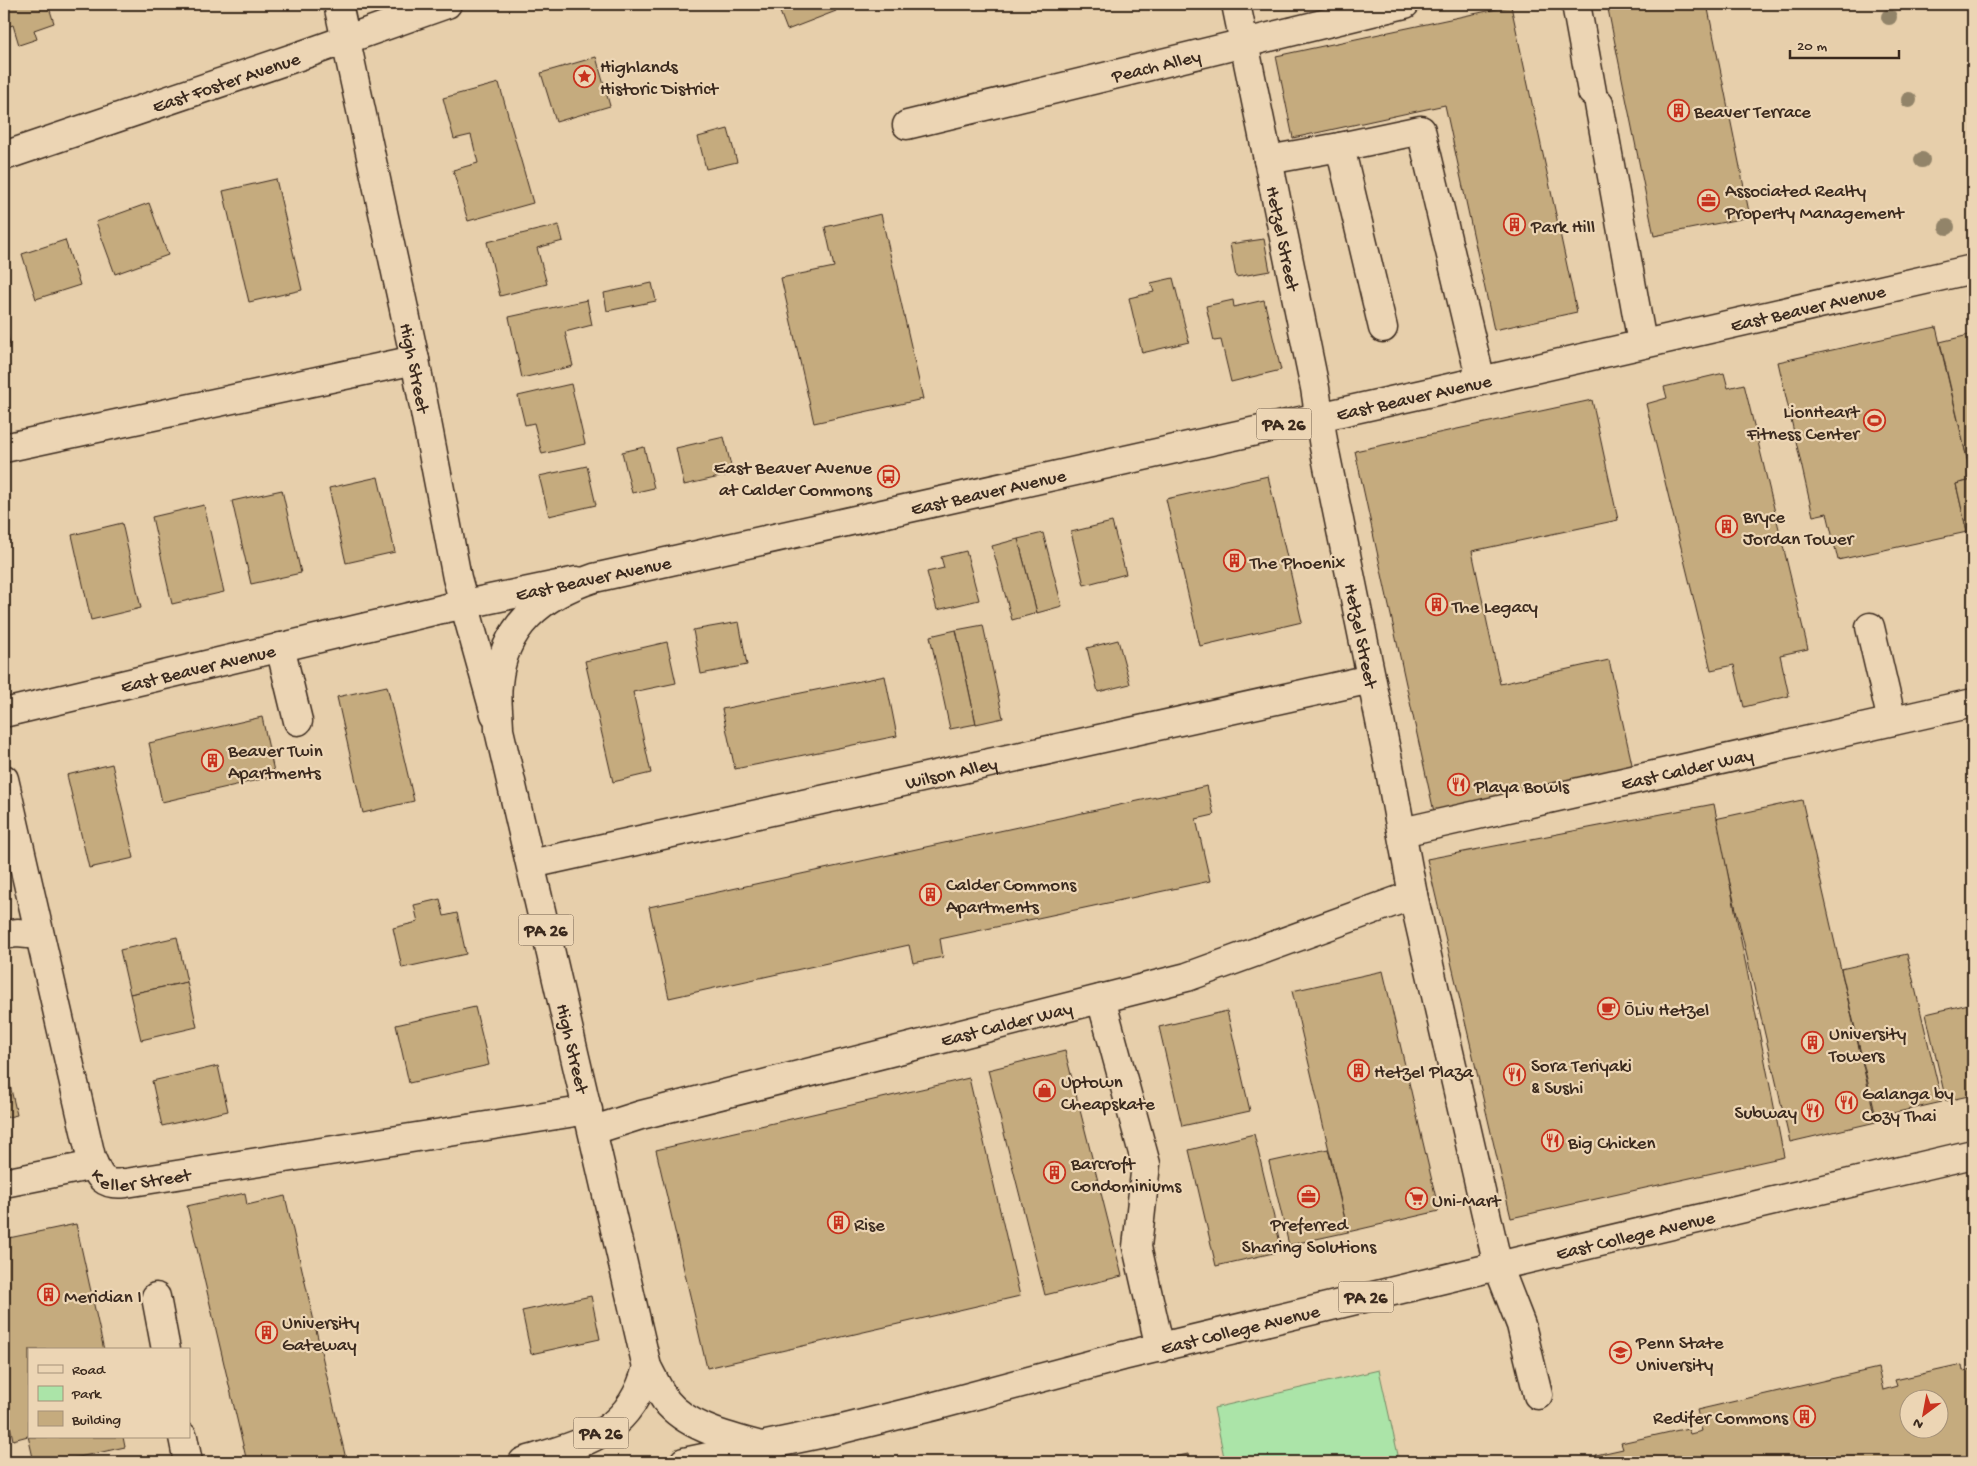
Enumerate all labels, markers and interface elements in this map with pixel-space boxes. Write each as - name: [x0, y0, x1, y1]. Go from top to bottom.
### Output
- scale bar: [1790, 28, 1898, 60]
- text: 20 m: [1797, 38, 1827, 56]
- street label: Peach Alley: [1109, 46, 1204, 90]
- street label: East Foster Avenue: [150, 49, 304, 120]
- place label: Highlands Historic District: [600, 57, 720, 102]
- place icon: Highlands Historic District: [572, 64, 596, 88]
- building icon: Beaver Terrace: [1666, 98, 1690, 122]
- place label: Beaver Terrace: [1693, 102, 1811, 125]
- place label: Associated Realty Property Management: [1724, 181, 1906, 226]
- street label: Hetzel Street: [1259, 185, 1303, 295]
- office icon: Associated Realty Property Management: [1697, 188, 1721, 212]
- building icon: Park Hill: [1503, 213, 1527, 237]
- place label: Park Hill: [1530, 217, 1595, 240]
- street label: East Beaver Avenue: [1729, 281, 1888, 339]
- street label: High Street: [392, 321, 433, 417]
- street label: East Beaver Avenue: [1335, 371, 1494, 428]
- place label: LionHeart Fitness Center: [1746, 402, 1861, 447]
- road number: PA 26: [1256, 408, 1312, 439]
- sports icon: LionHeart Fitness Center: [1863, 409, 1887, 433]
- place label: East Beaver Avenue at Calder Commons: [714, 458, 873, 503]
- bus stop icon: East Beaver Avenue at Calder Commons: [876, 465, 900, 489]
- street label: East Beaver Avenue: [909, 465, 1069, 522]
- place label: Bryce Jordan Tower: [1742, 507, 1856, 552]
- building icon: Bryce Jordan Tower: [1715, 514, 1739, 538]
- building icon: The Phoenix: [1222, 549, 1246, 573]
- street label: East Beaver Avenue: [514, 553, 674, 608]
- place label: The Phoenix: [1249, 553, 1345, 576]
- street label: Hetzel Street: [1337, 582, 1381, 693]
- building icon: The Legacy: [1424, 593, 1448, 617]
- place label: The Legacy: [1451, 597, 1538, 620]
- street label: East Beaver Avenue: [119, 641, 278, 700]
- place label: Beaver Twin Apartments: [227, 741, 323, 786]
- street label: East Calder Way: [1619, 745, 1757, 797]
- building icon: Beaver Twin Apartments: [200, 748, 224, 772]
- street label: Wilson Alley: [903, 753, 1001, 796]
- restaurant icon: Playa Bowls: [1446, 773, 1470, 797]
- place label: Playa Bowls: [1473, 777, 1570, 800]
- place label: Calder Commons Apartments: [946, 875, 1077, 920]
- building icon: Calder Commons Apartments: [918, 882, 942, 906]
- road number: PA 26: [518, 914, 574, 946]
- cafe icon: ōLiv Hetzel: [1596, 996, 1620, 1020]
- street label: East Calder Way: [939, 998, 1076, 1054]
- place label: ōLiv Hetzel: [1624, 1000, 1709, 1023]
- street label: High Street: [549, 1002, 593, 1098]
- place label: University Towers: [1828, 1024, 1907, 1069]
- building icon: University Towers: [1801, 1031, 1825, 1055]
- place label: Sora Teriyaki & Sushi: [1531, 1056, 1632, 1101]
- building icon: Hetzel Plaza: [1346, 1058, 1370, 1082]
- place label: Hetzel Plaza: [1374, 1062, 1475, 1085]
- restaurant icon: Sora Teriyaki & Sushi: [1503, 1063, 1527, 1087]
- place label: Uptown Cheapskate: [1061, 1072, 1155, 1117]
- shop icon: Uptown Cheapskate: [1033, 1079, 1057, 1103]
- place label: Galanga by Cozy Thai: [1862, 1084, 1954, 1129]
- restaurant icon: Galanga by Cozy Thai: [1834, 1091, 1858, 1115]
- restaurant icon: Subway: [1801, 1099, 1825, 1123]
- place label: Subway: [1735, 1103, 1798, 1126]
- restaurant icon: Big Chicken: [1540, 1129, 1564, 1153]
- place label: Big Chicken: [1567, 1133, 1656, 1156]
- place label: Barcroft Condominiums: [1070, 1154, 1182, 1199]
- building icon: Barcroft Condominiums: [1043, 1161, 1067, 1185]
- street label: Keller Street: [84, 1165, 195, 1199]
- office icon: Preferred Sharing Solutions: [1297, 1185, 1321, 1209]
- supermarket icon: Uni-Mart: [1404, 1187, 1428, 1211]
- place label: Uni-Mart: [1432, 1191, 1503, 1214]
- street label: East College Avenue: [1554, 1207, 1717, 1267]
- building icon: Rise: [826, 1211, 850, 1235]
- place label: Rise: [854, 1215, 885, 1238]
- place label: Preferred Sharing Solutions: [1242, 1215, 1377, 1260]
- road number: PA 26: [1338, 1281, 1394, 1312]
- building icon: Meridian I: [36, 1283, 60, 1307]
- place label: Meridian I: [64, 1287, 142, 1310]
- street label: East College Avenue: [1159, 1301, 1323, 1361]
- place label: University Gateway: [282, 1313, 360, 1358]
- building icon: University Gateway: [254, 1320, 278, 1344]
- place label: Penn State University: [1635, 1333, 1724, 1378]
- school or university icon: Penn State University: [1608, 1340, 1632, 1364]
- legend: [28, 1348, 190, 1438]
- text: Road: [72, 1362, 106, 1380]
- text: Park: [71, 1386, 102, 1404]
- north arrow: [1900, 1388, 1950, 1438]
- building icon: Redifer Commons: [1792, 1404, 1816, 1428]
- place label: Redifer Commons: [1653, 1408, 1789, 1431]
- text: Building: [71, 1412, 121, 1430]
- text: N: [1910, 1413, 1927, 1433]
- road number: PA 26: [574, 1418, 628, 1449]

